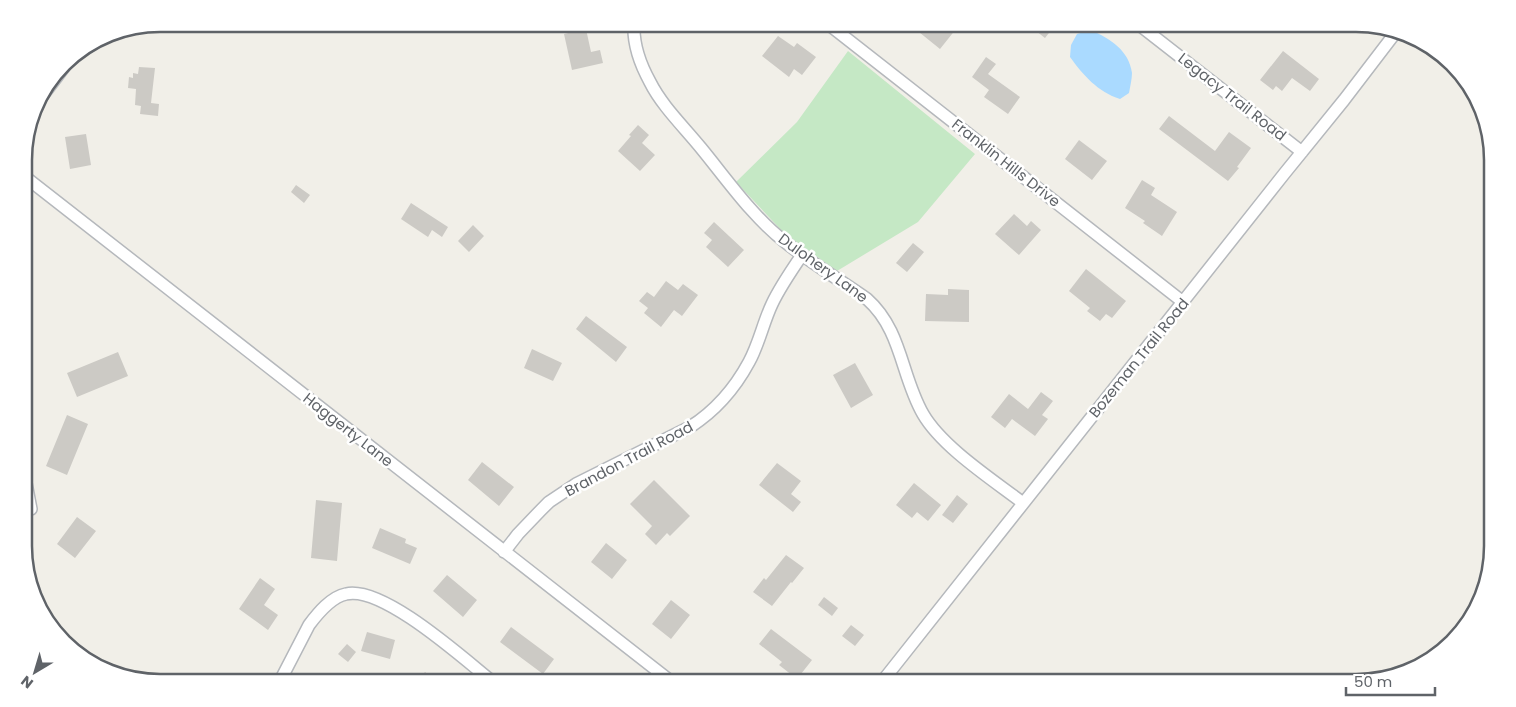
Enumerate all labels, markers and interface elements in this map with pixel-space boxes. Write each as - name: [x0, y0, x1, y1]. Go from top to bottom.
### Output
- street label: Legacy Trail Road: [1174, 48, 1291, 145]
- street label: Franklin Hills Drive: [948, 114, 1065, 212]
- street label: Dulohery Lane: [774, 228, 872, 307]
- street label: Bozeman Trail Road: [1084, 293, 1193, 422]
- street label: Haggerty Lane: [299, 388, 398, 471]
- street label: Brandon Trail Road: [561, 416, 696, 501]
- north arrow: [10, 647, 60, 697]
- scale bar: [1346, 664, 1435, 696]
- text: N: [17, 671, 37, 693]
- text: 50 m: [1354, 671, 1392, 692]

